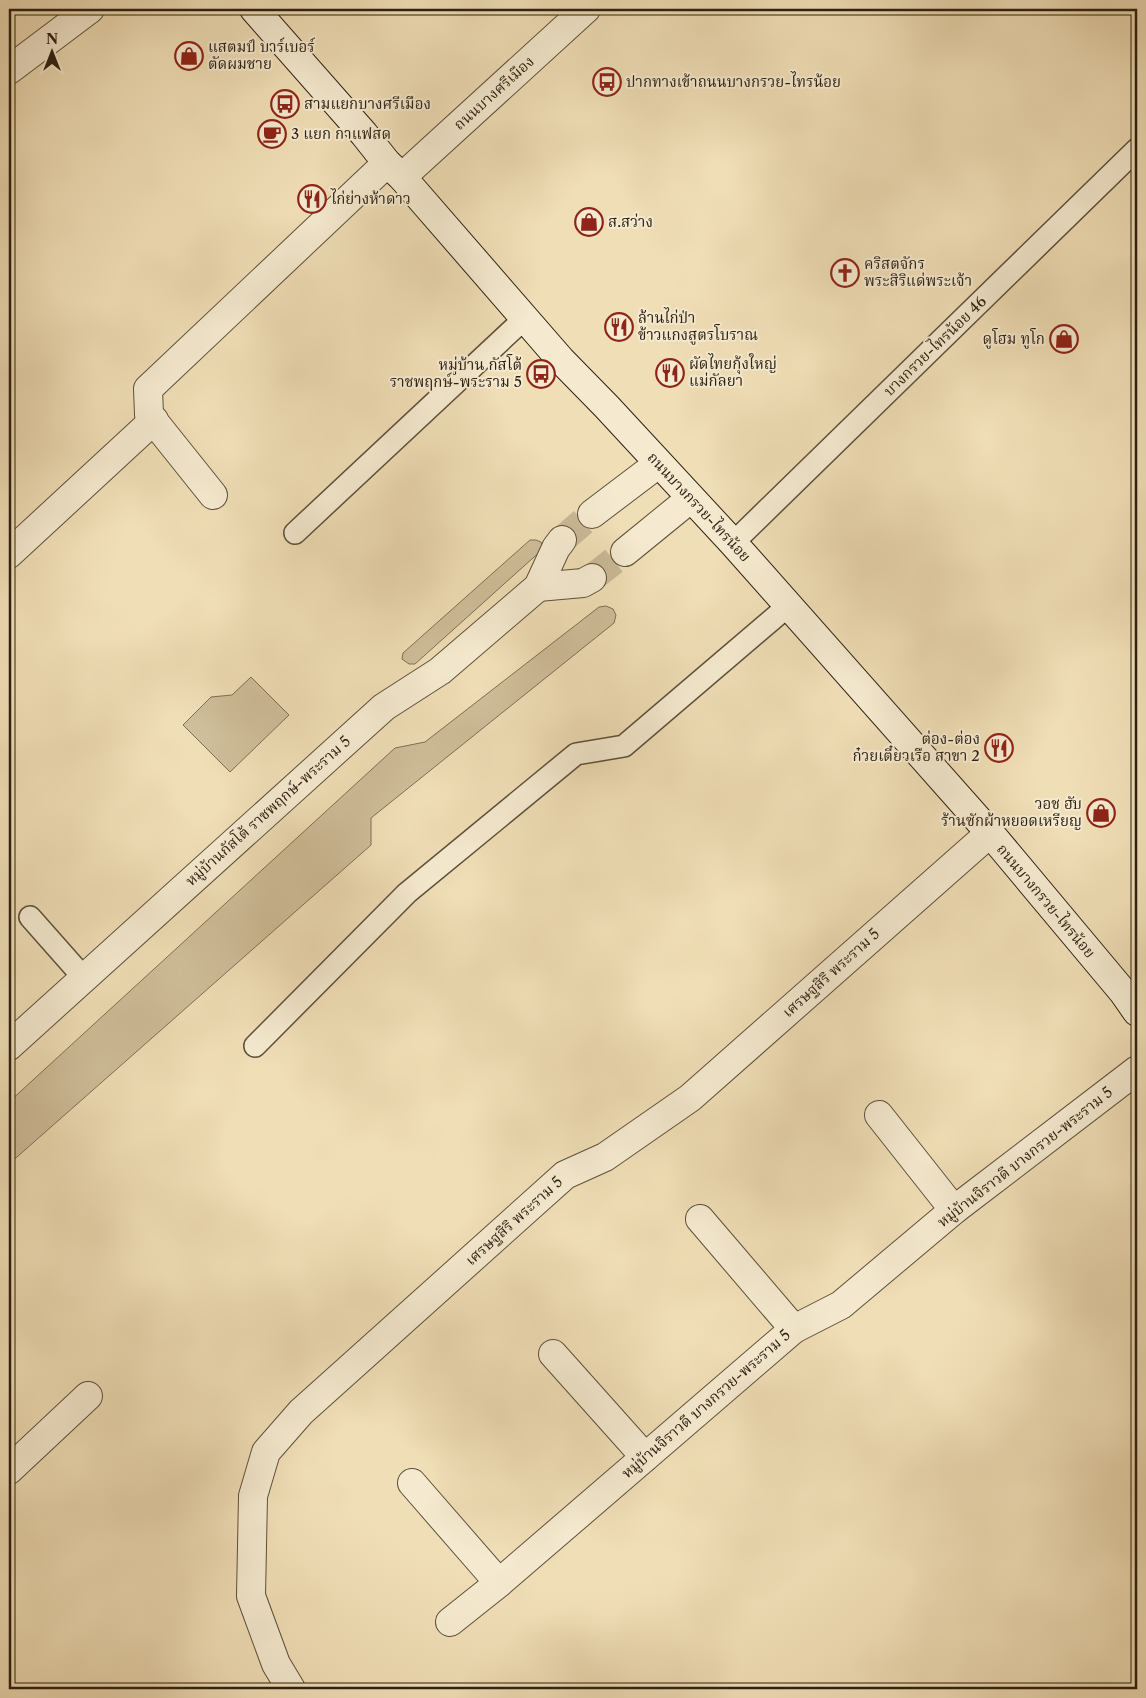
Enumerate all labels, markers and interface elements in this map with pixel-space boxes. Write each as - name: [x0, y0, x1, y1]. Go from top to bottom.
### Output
- north arrow: [28, 28, 78, 78]
- text: N: [46, 30, 58, 48]
- place label: แสตมป์ บาร์เบอร์ ตัดผมชาย: [208, 37, 316, 73]
- shop icon: แสตมป์ บาร์เบอร์ ตัดผมชาย: [174, 41, 204, 71]
- street label: ถนนบางศรีเมือง: [450, 52, 538, 134]
- bus stop icon: ปากทางเข้าถนนบางกรวย-ไทรน้อย: [592, 67, 622, 97]
- place label: ปากทางเข้าถนนบางกรวย-ไทรน้อย: [626, 71, 841, 91]
- bus stop icon: สามแยกบางศรีเมือง: [270, 89, 300, 119]
- place label: สามแยกบางศรีเมือง: [304, 94, 431, 113]
- cafe icon: 3 แยก กาแฟสด: [257, 119, 287, 149]
- place label: 3 แยก กาแฟสด: [291, 124, 391, 143]
- restaurant icon: ไก่ย่างห้าดาว: [297, 184, 327, 214]
- place label: ไก่ย่างห้าดาว: [330, 188, 411, 208]
- shop icon: ส.สว่าง: [574, 207, 604, 237]
- place label: ส.สว่าง: [608, 212, 653, 231]
- place label: คริสตจักร พระสิริแด่พระเจ้า: [864, 254, 972, 290]
- church icon: คริสตจักร พระสิริแด่พระเจ้า: [830, 258, 860, 288]
- street label: บางกรวย-ไทรน้อย 46: [879, 291, 990, 400]
- place label: ล้านไก่ป่า ข้าวแกงสูตรโบราณ: [638, 307, 758, 345]
- restaurant icon: ล้านไก่ป่า ข้าวแกงสูตรโบราณ: [604, 312, 634, 342]
- shop icon: ดูโฮม ทูโก: [1049, 324, 1079, 354]
- place label: ดูโฮม ทูโก: [983, 328, 1045, 349]
- place label: ผัดไทยกุ้งใหญ่ แม่กัลยา: [689, 353, 777, 390]
- place label: หมู่บ้าน กัสโต้ ราชพฤกษ์-พระราม 5: [390, 354, 522, 391]
- restaurant icon: ผัดไทยกุ้งใหญ่ แม่กัลยา: [655, 358, 685, 388]
- bus stop icon: หมู่บ้าน กัสโต้ ราชพฤกษ์-พระราม 5: [526, 359, 556, 389]
- street label: ถนนบางกรวย-ไทรน้อย: [644, 447, 756, 566]
- place label: ต่อง-ต่อง ก๋วยเตี๋ยวเรือ สาขา 2: [852, 729, 980, 765]
- street label: หมู่บ้านกัสโต้ ราชพฤกษ์-พระราม 5: [181, 731, 355, 891]
- restaurant icon: ต่อง-ต่อง ก๋วยเตี๋ยวเรือ สาขา 2: [984, 733, 1014, 763]
- place label: วอช ฮับ ร้านซักผ้าหยอดเหรียญ: [941, 794, 1082, 830]
- shop icon: วอช ฮับ ร้านซักผ้าหยอดเหรียญ: [1086, 798, 1116, 828]
- street label: ถนนบางกรวย-ไทรน้อย: [993, 839, 1100, 962]
- street label: เศรษฐสิริ พระราม 5: [778, 924, 883, 1021]
- street label: หมู่บ้านจิราวดี บางกรวย-พระราม 5: [933, 1082, 1117, 1232]
- street label: เศรษฐสิริ พระราม 5: [461, 1172, 566, 1269]
- street label: หมู่บ้านจิราวดี บางกรวย-พระราม 5: [617, 1325, 795, 1483]

